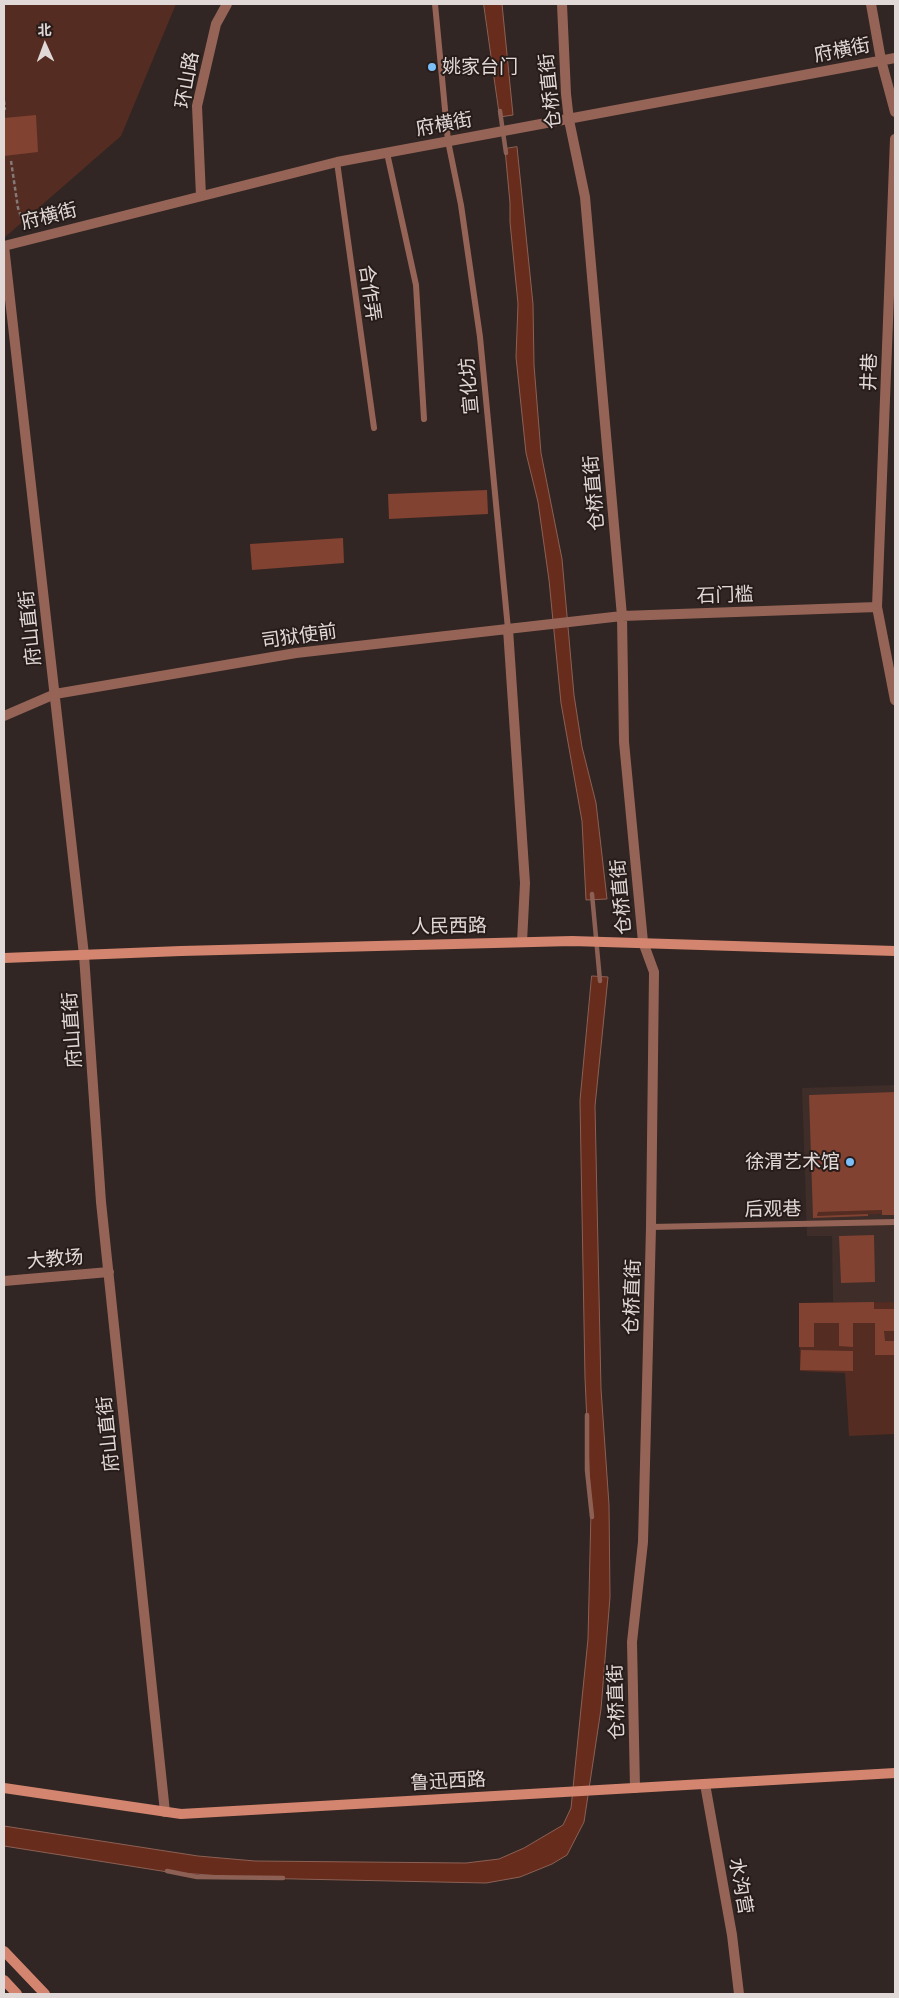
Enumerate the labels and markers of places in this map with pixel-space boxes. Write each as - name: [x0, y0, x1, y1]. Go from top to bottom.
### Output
- place label: 姚家台门: [442, 56, 518, 78]
- marker: 姚家台门: [426, 61, 438, 73]
- place label: 徐渭艺术馆: [745, 1151, 840, 1173]
- marker: 徐渭艺术馆: [844, 1156, 856, 1168]

